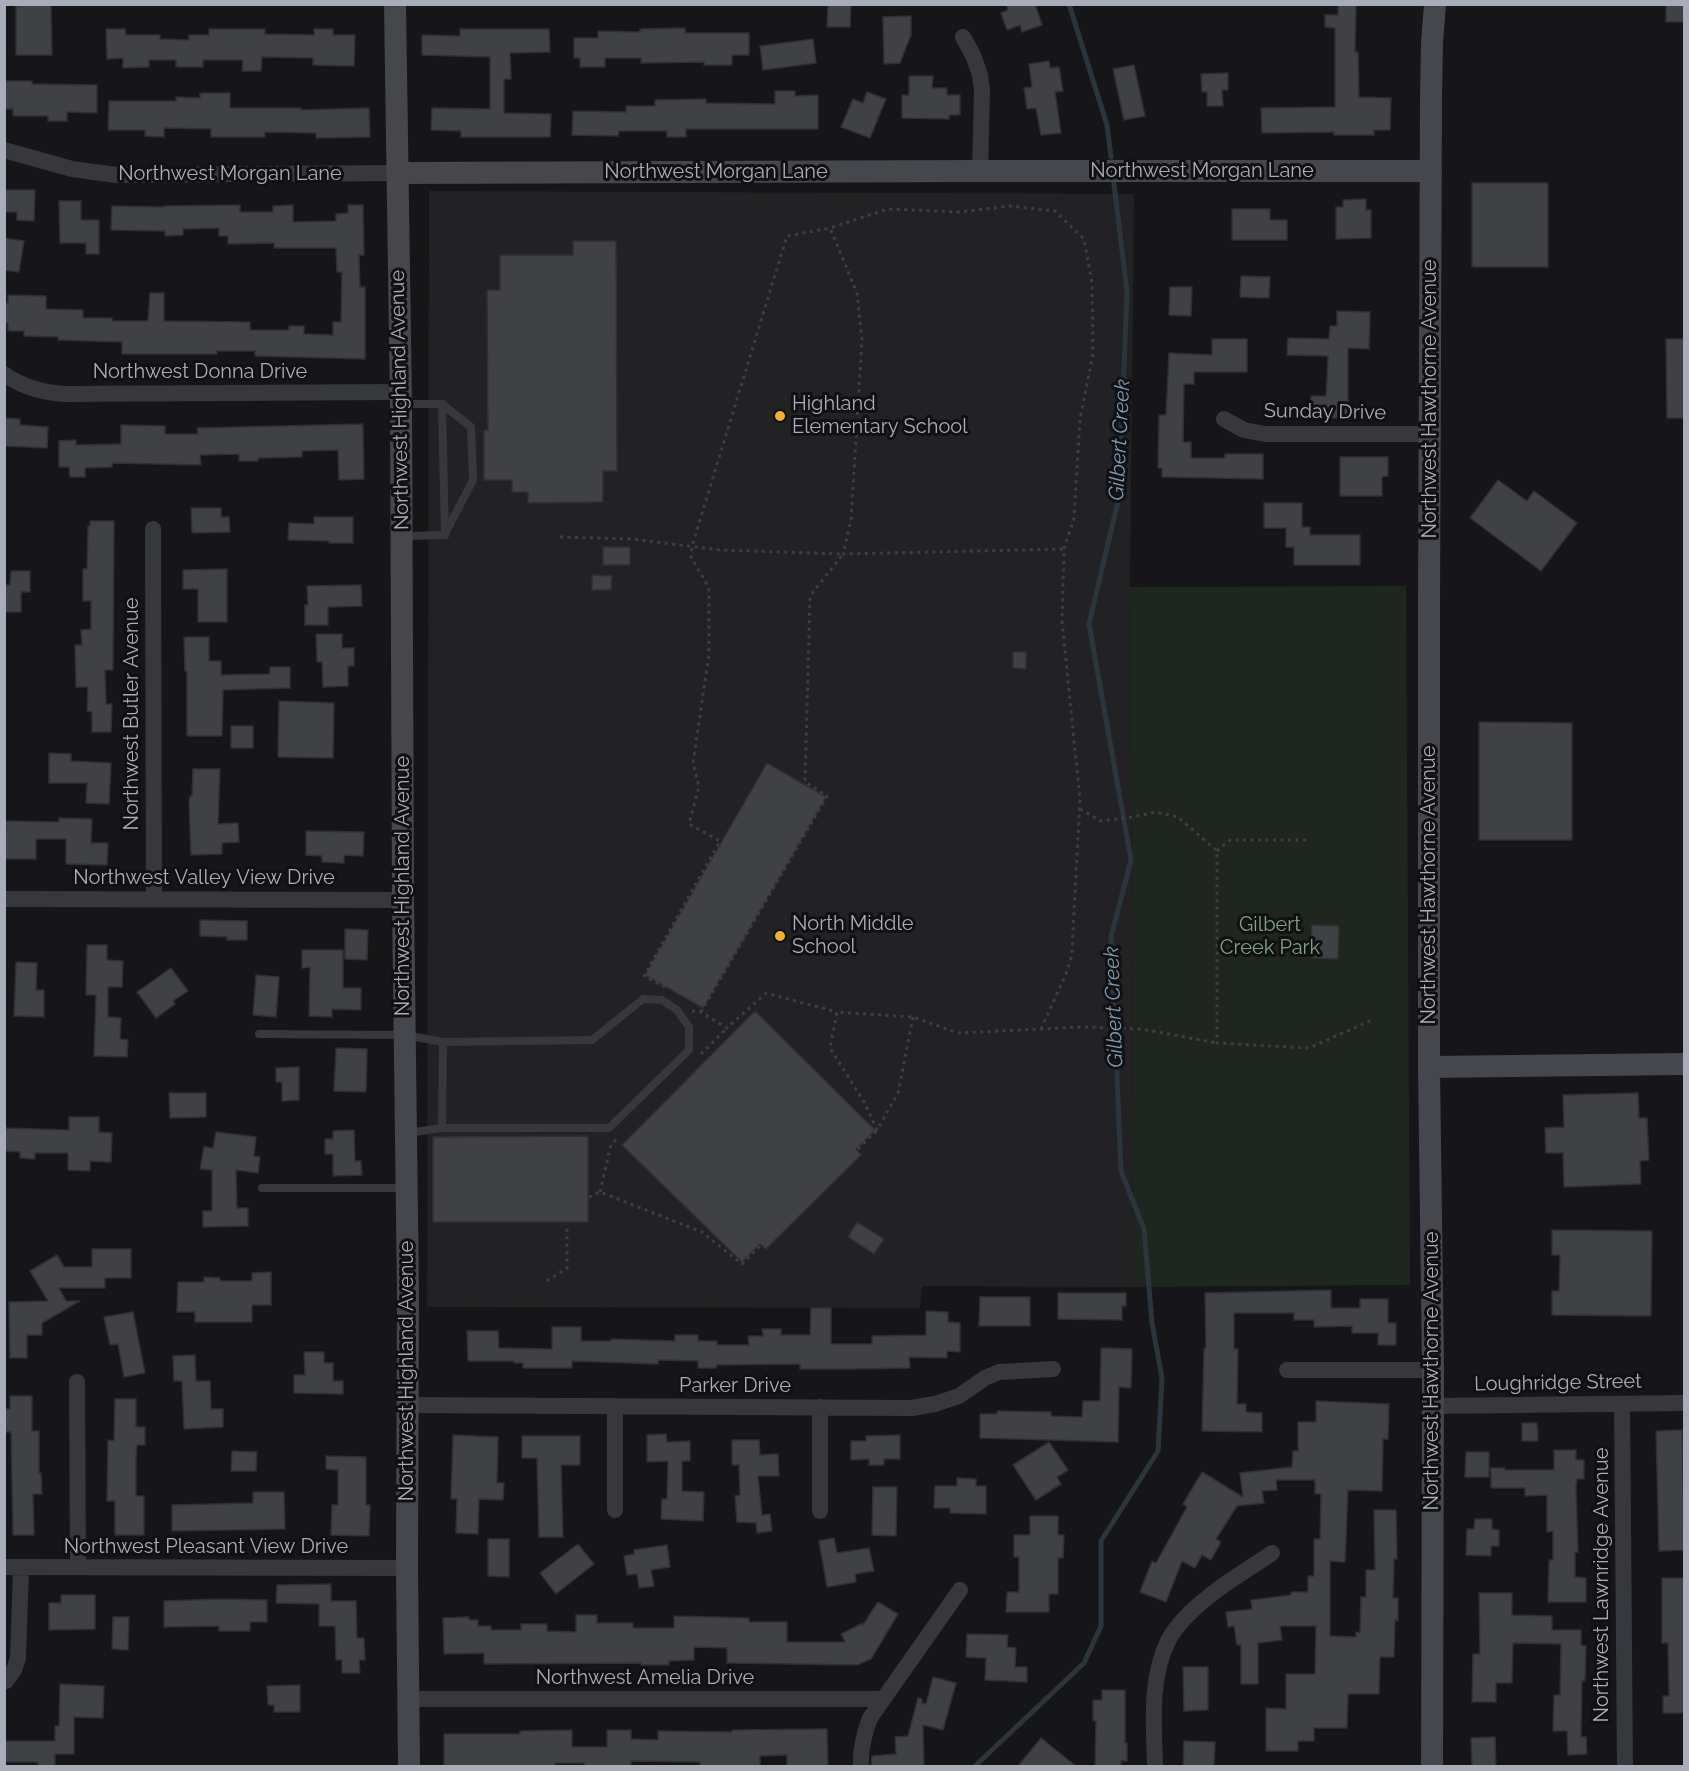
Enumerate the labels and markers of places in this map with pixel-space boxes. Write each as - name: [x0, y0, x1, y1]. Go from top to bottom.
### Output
- place label: Highland Elementary School: [792, 392, 968, 439]
- marker: Highland Elementary School: [773, 409, 787, 423]
- place label: North Middle School: [792, 912, 914, 959]
- marker: North Middle School: [773, 929, 787, 943]

